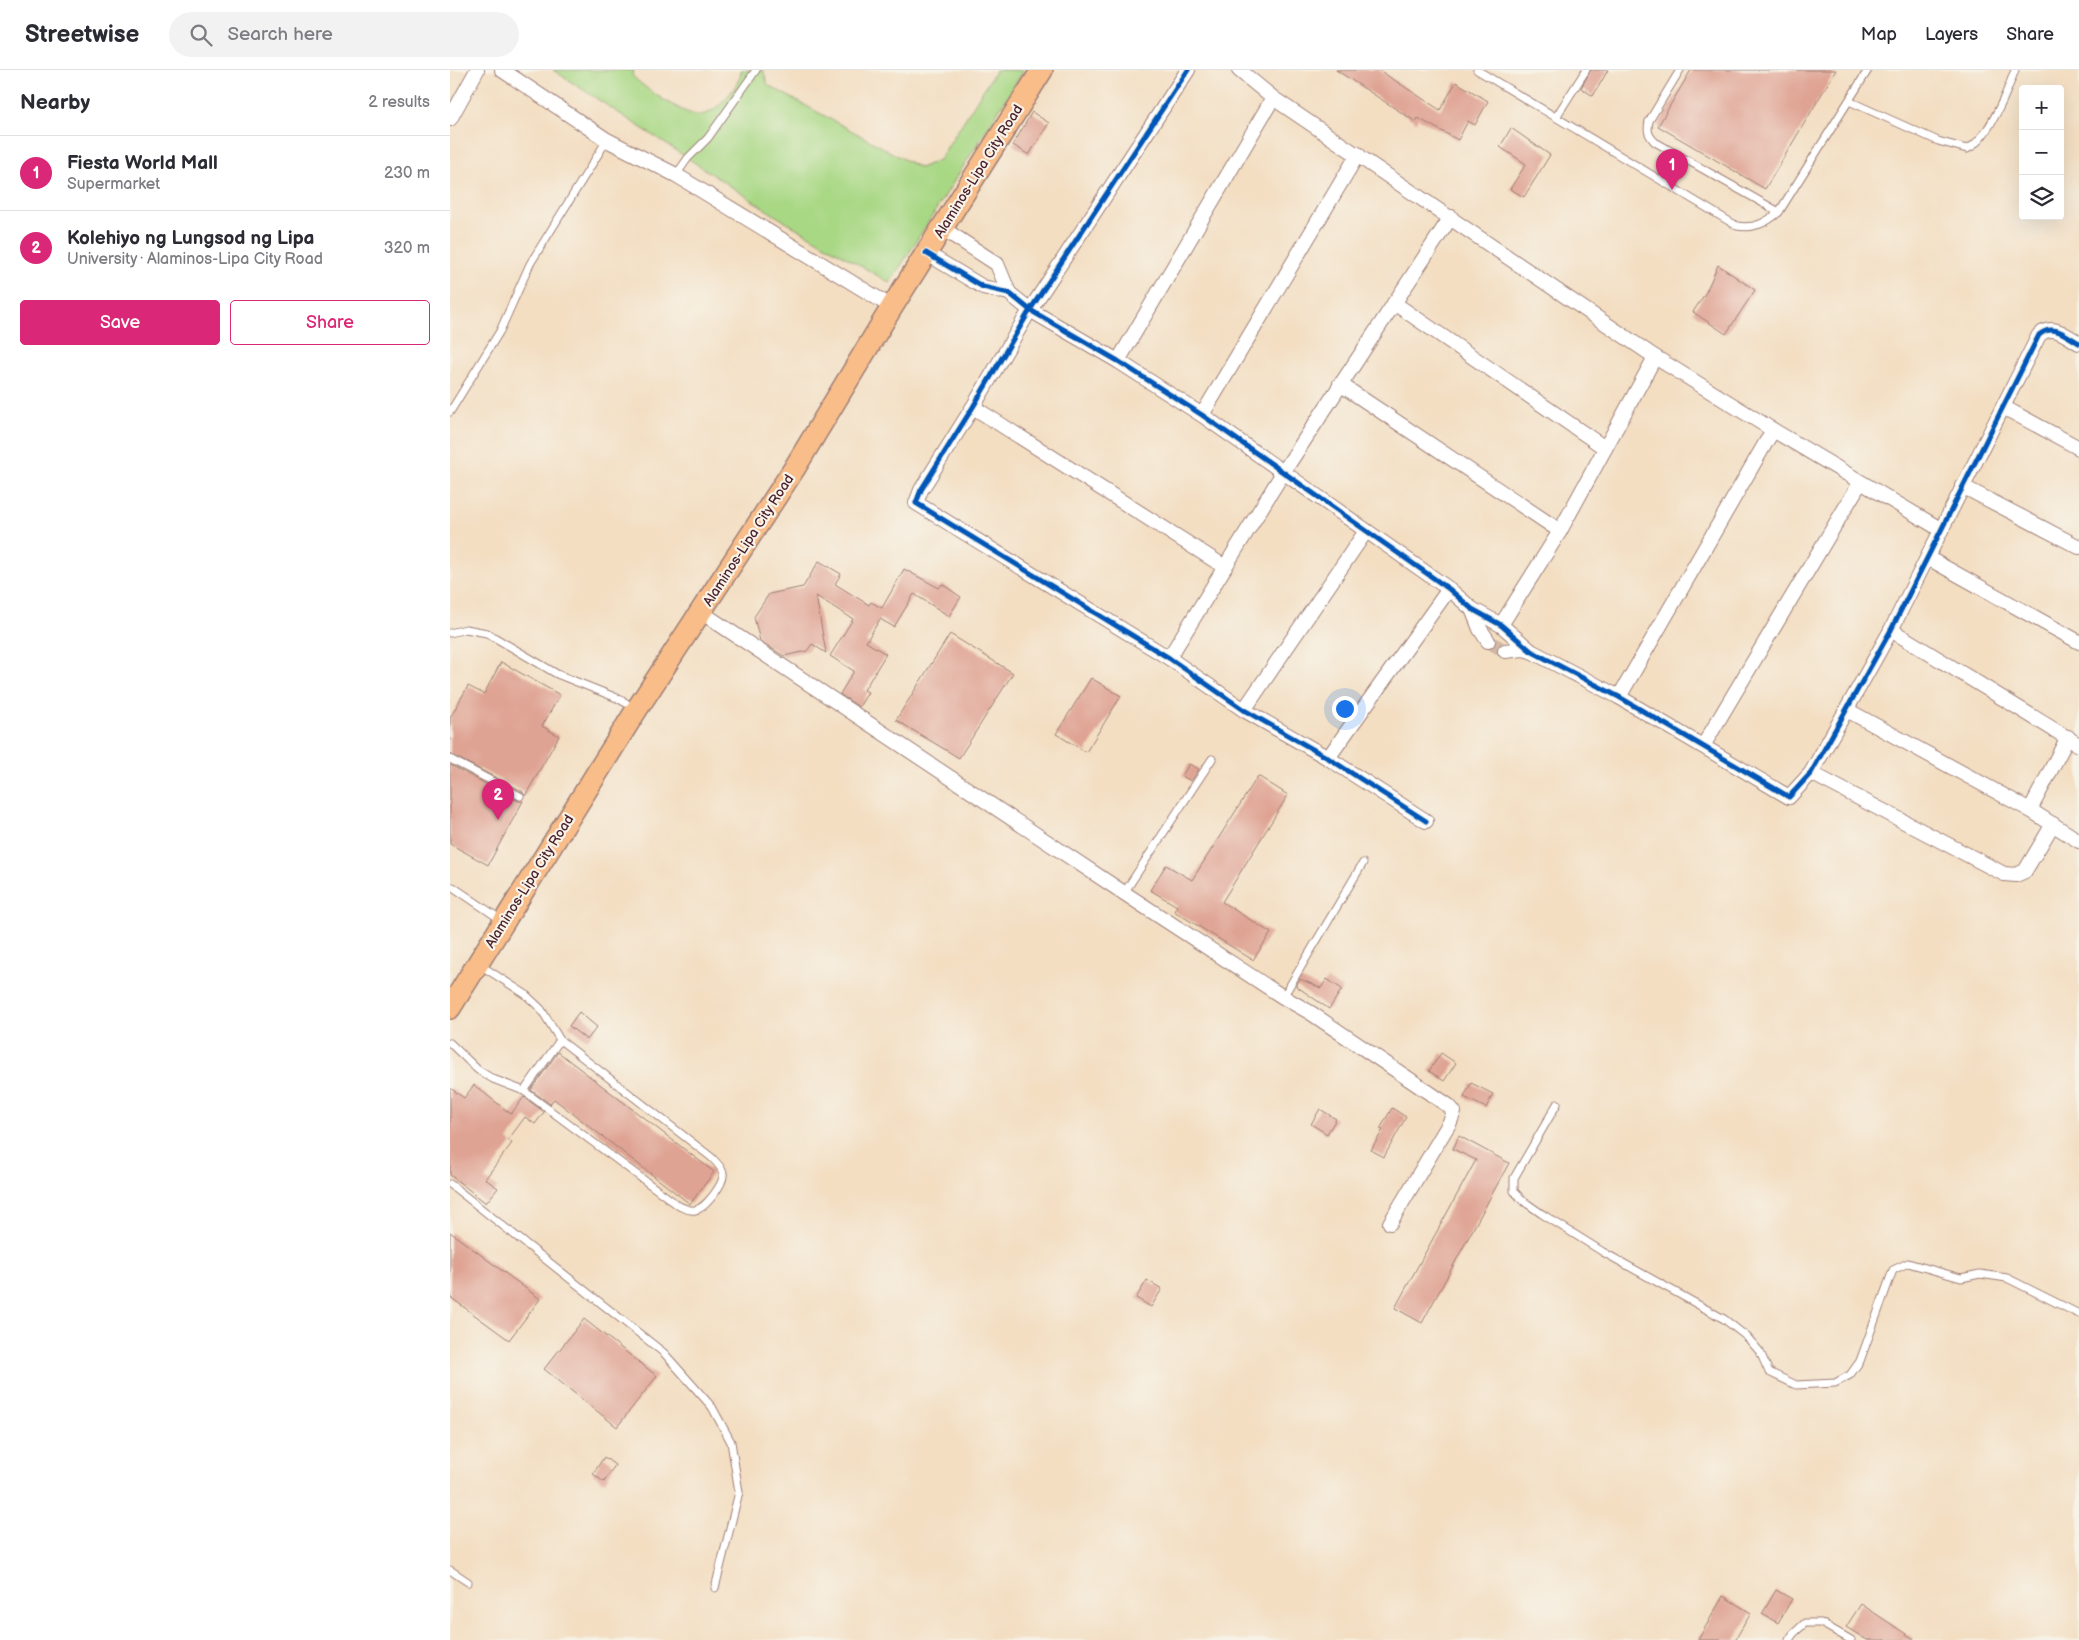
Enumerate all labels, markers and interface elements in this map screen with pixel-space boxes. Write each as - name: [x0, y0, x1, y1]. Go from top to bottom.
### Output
- search box: [169, 12, 519, 57]
- text: Streetwise: [25, 20, 139, 49]
- icon: search: [187, 21, 215, 49]
- text: Search here: [227, 23, 333, 46]
- text: Map: [1861, 24, 1897, 45]
- text: Layers: [1925, 24, 1978, 45]
- text: Share: [2006, 24, 2054, 45]
- map controls: [2019, 85, 2064, 220]
- button: +: [2019, 85, 2064, 130]
- text: Nearby: [20, 90, 90, 115]
- text: 2 results: [368, 93, 430, 112]
- street label: Alaminos-Lipa City Road: [930, 101, 1026, 241]
- button: −: [2019, 130, 2064, 175]
- pin: 1: [1656, 149, 1688, 190]
- text: Fiesta World Mall: [67, 152, 218, 175]
- text: 1: [33, 164, 39, 183]
- text: 230 m: [384, 164, 430, 183]
- text: Supermarket: [67, 175, 160, 194]
- button: layers: [2019, 175, 2064, 220]
- text: Kolehiyo ng Lungsod ng Lipa: [67, 227, 314, 250]
- text: 2: [31, 239, 41, 258]
- text: 320 m: [384, 239, 430, 258]
- text: University · Alaminos-Lipa City Road: [67, 250, 323, 269]
- button: Save: [20, 300, 220, 345]
- button: Share: [230, 300, 430, 345]
- street label: Alaminos-Lipa City Road: [699, 471, 797, 609]
- your location: [1332, 696, 1358, 722]
- pin: 2: [482, 779, 514, 820]
- street label: Alaminos-Lipa City Road: [481, 811, 577, 951]

